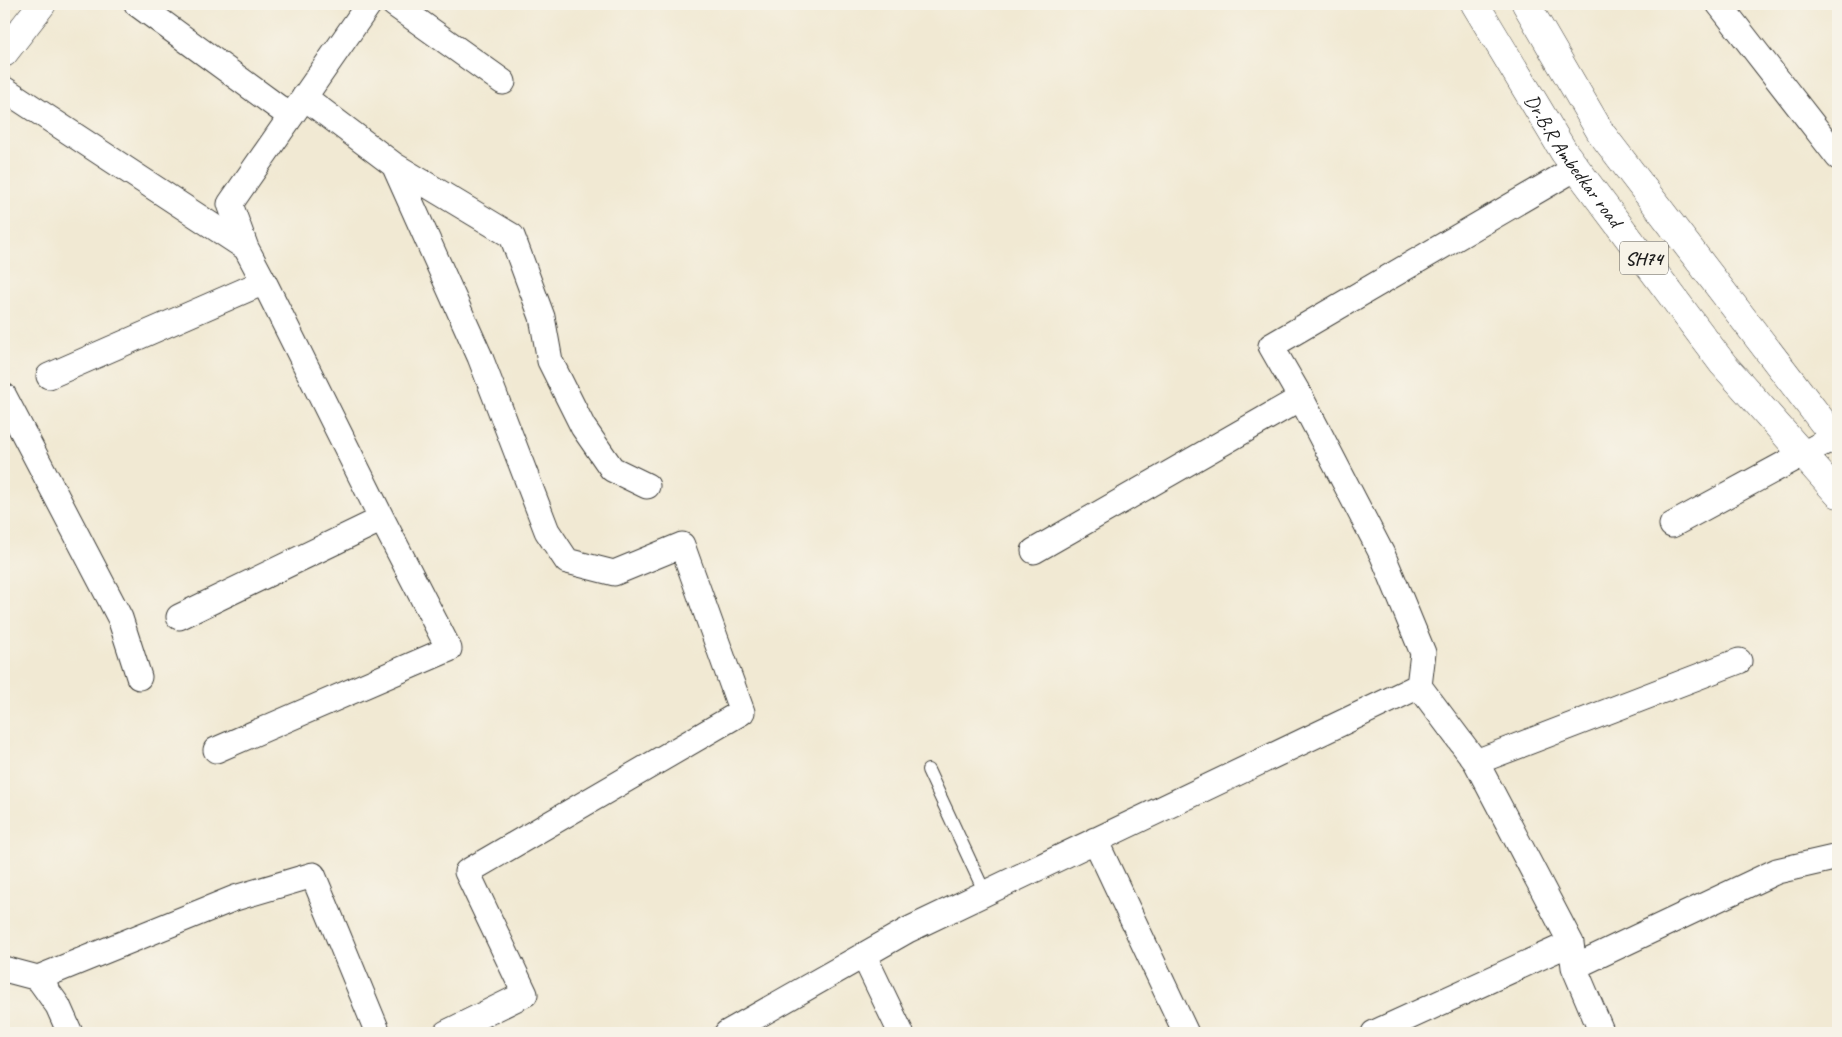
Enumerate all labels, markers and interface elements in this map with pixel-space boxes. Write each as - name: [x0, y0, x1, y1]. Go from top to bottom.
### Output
- street label: Dr.B.R Ambedkar road: [1519, 90, 1630, 234]
- road number: SH74: [1620, 242, 1668, 274]

